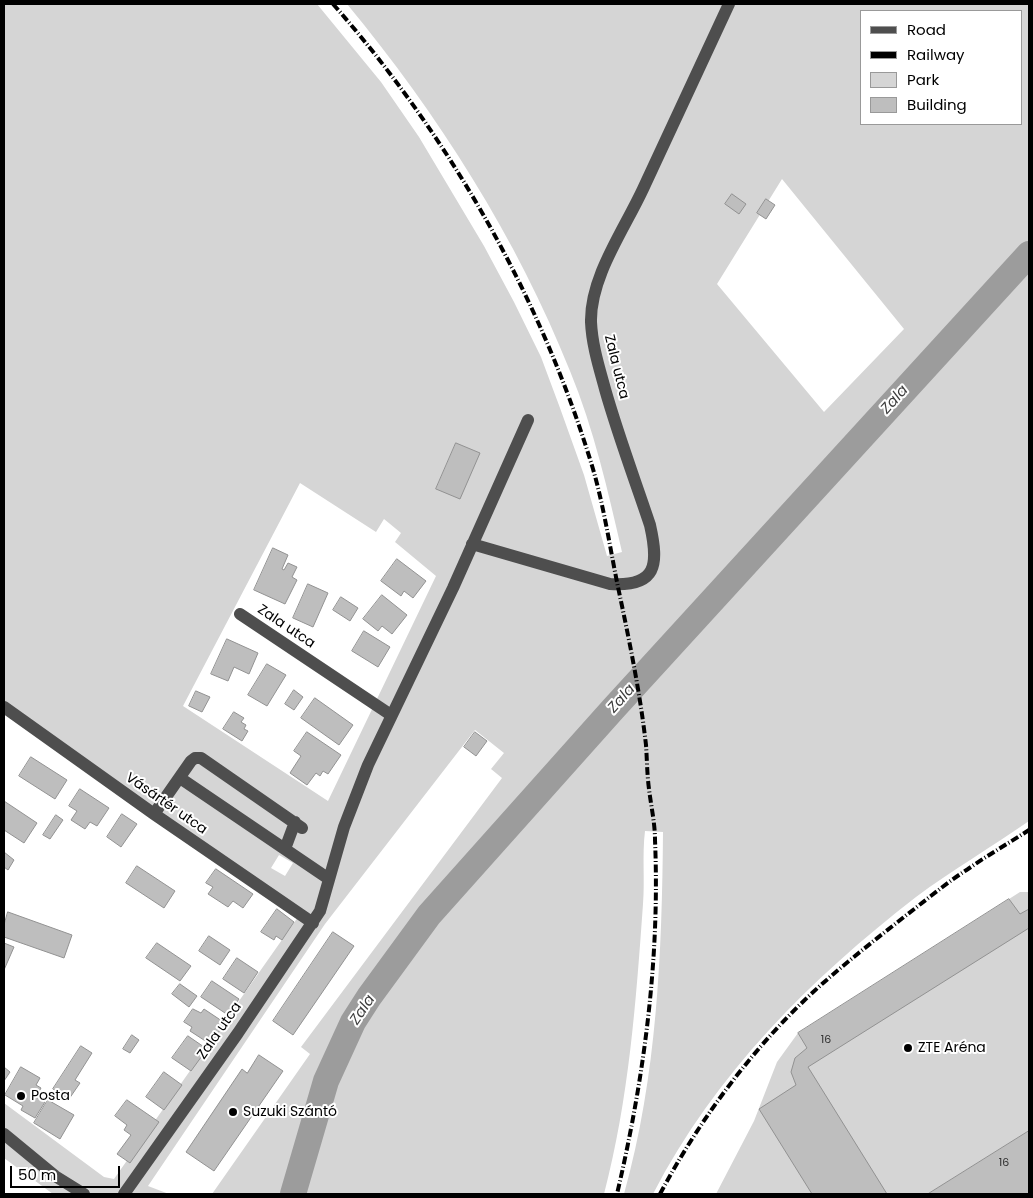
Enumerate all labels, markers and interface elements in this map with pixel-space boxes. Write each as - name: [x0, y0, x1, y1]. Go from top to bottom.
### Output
- legend: [860, 10, 1023, 125]
- text: Road: [907, 19, 946, 40]
- text: Railway: [907, 44, 965, 65]
- text: Park: [907, 69, 939, 90]
- text: Building: [907, 94, 967, 115]
- street label: Zala utca: [600, 333, 632, 401]
- water label: Zala: [878, 382, 912, 418]
- street label: Zala utca: [254, 602, 318, 652]
- water label: Zala: [605, 681, 639, 717]
- street label: Vásártér utca: [122, 770, 210, 838]
- water label: Zala: [347, 992, 379, 1028]
- street label: Zala utca: [194, 999, 246, 1063]
- house number: 16: [821, 1033, 831, 1047]
- place label: ZTE Aréna: [918, 1040, 986, 1056]
- marker: ZTE Aréna: [902, 1042, 914, 1054]
- place label: Posta: [31, 1088, 70, 1104]
- marker: Posta: [15, 1090, 27, 1102]
- place label: Suzuki Szántó: [243, 1104, 337, 1120]
- marker: Suzuki Szántó: [227, 1106, 239, 1118]
- scale bar: [12, 1156, 122, 1188]
- house number: 16: [999, 1156, 1009, 1170]
- text: 50 m: [18, 1164, 56, 1185]

